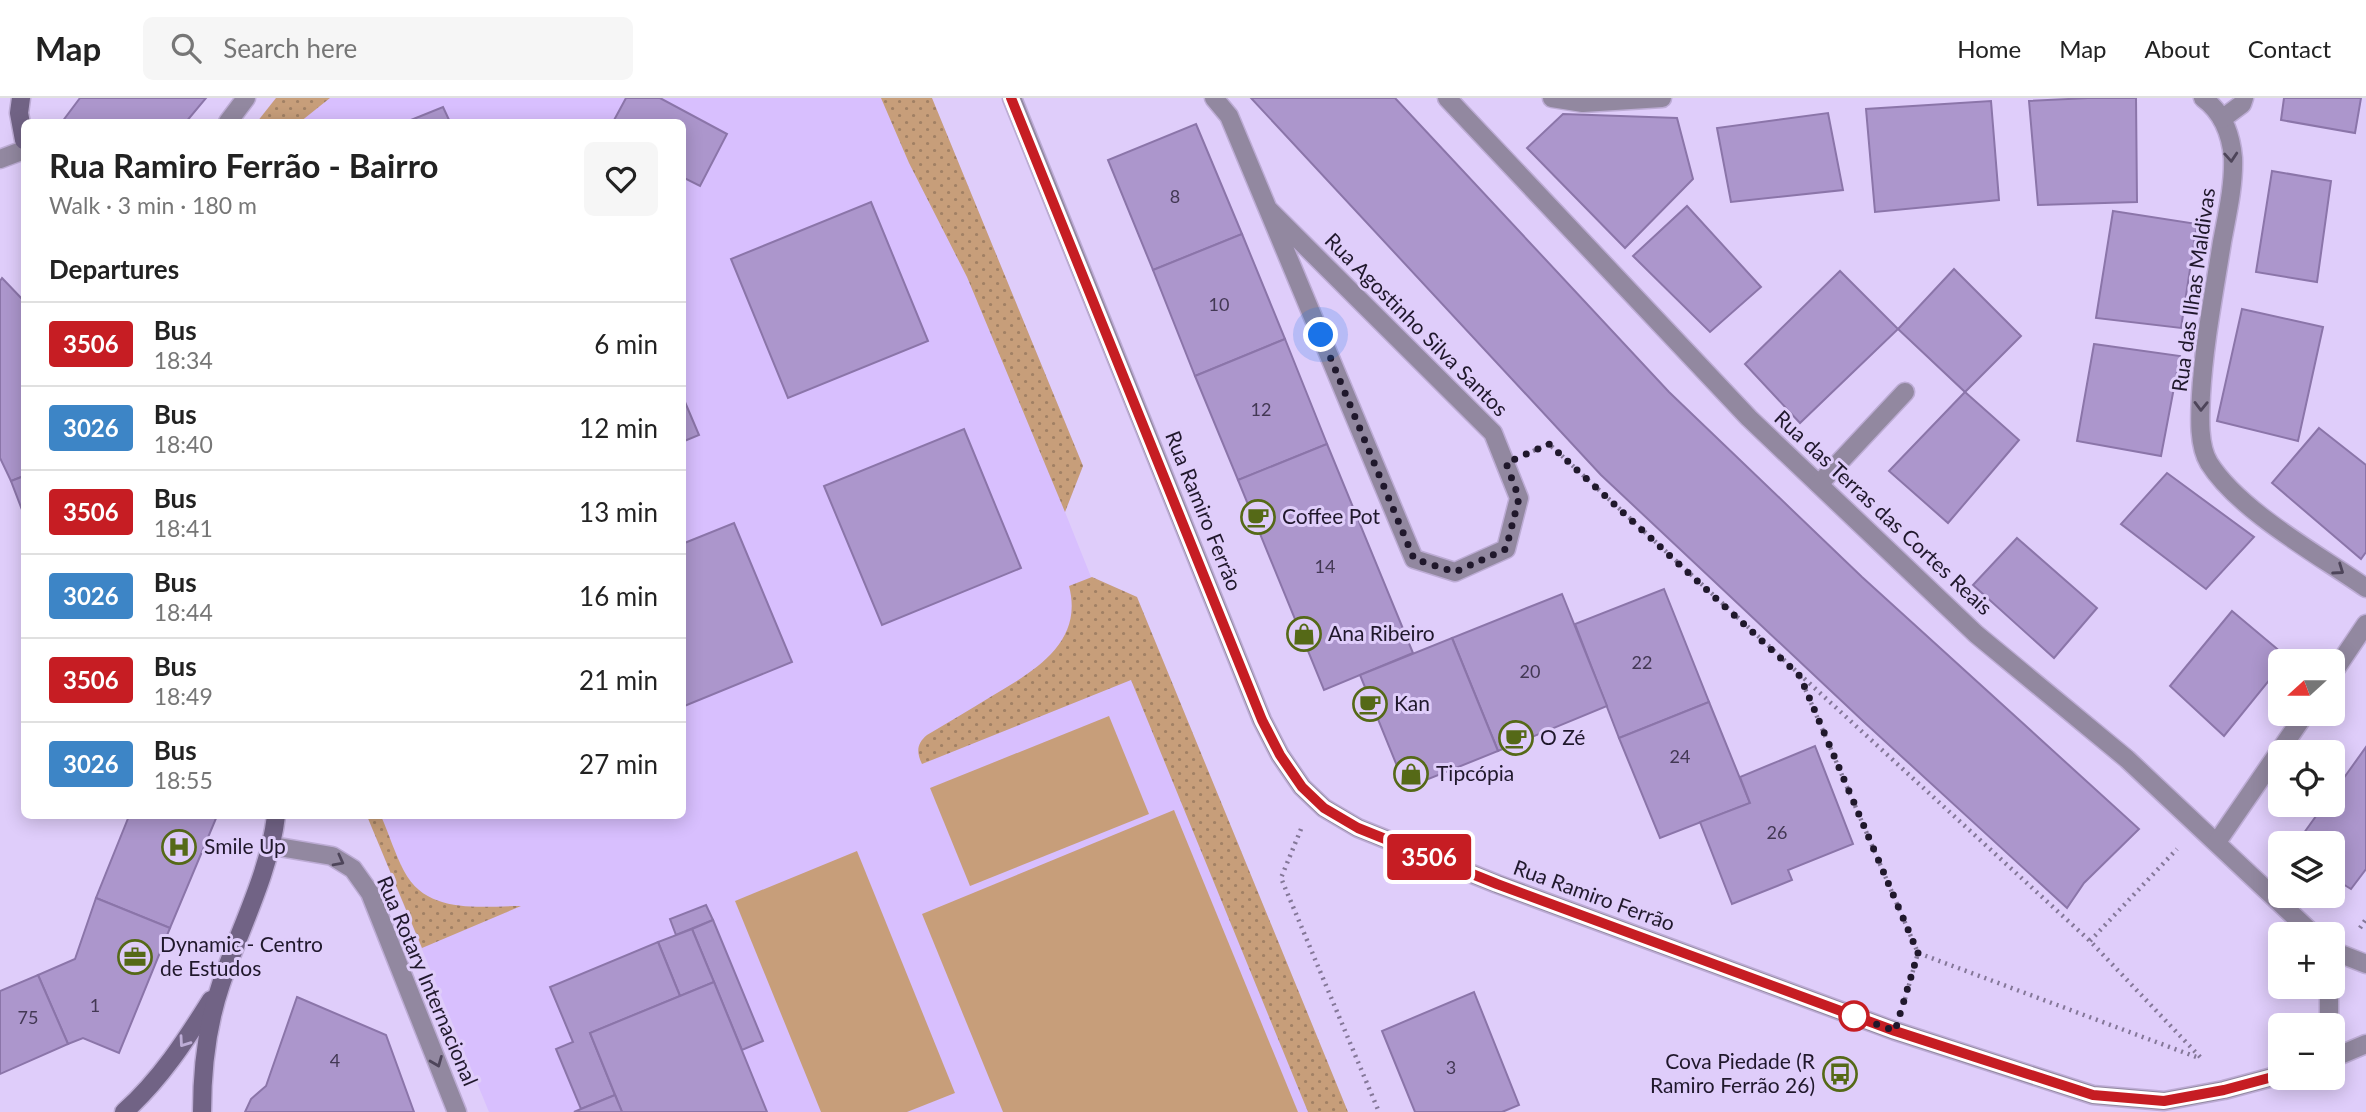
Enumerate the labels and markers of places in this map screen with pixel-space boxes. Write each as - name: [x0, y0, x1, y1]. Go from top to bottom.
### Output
- cafe icon: Coffee Pot: [1239, 498, 1277, 536]
- place label: Coffee Pot: [1282, 503, 1380, 528]
- shop icon: Ana Ribeiro: [1285, 615, 1323, 653]
- place label: Ana Ribeiro: [1328, 620, 1435, 645]
- cafe icon: Kan: [1351, 685, 1389, 723]
- place label: Kan: [1394, 690, 1430, 715]
- cafe icon: O Zé: [1497, 719, 1535, 757]
- place label: O Zé: [1540, 724, 1585, 749]
- shop icon: Tipcópia: [1392, 755, 1430, 793]
- place label: Tipcópia: [1436, 760, 1514, 785]
- hospital icon: Smile Up: [160, 828, 198, 866]
- place label: Smile Up: [204, 833, 286, 858]
- place label: Dynamic - Centro de Estudos: [160, 931, 323, 980]
- office icon: Dynamic - Centro de Estudos: [116, 938, 154, 976]
- unlabelled marker: [1839, 1001, 1869, 1031]
- place label: Cova Piedade (R Ramiro Ferrão 26): [1650, 1048, 1816, 1097]
- bus stop icon: Cova Piedade (R Ramiro Ferrão 26): [1821, 1055, 1859, 1093]

